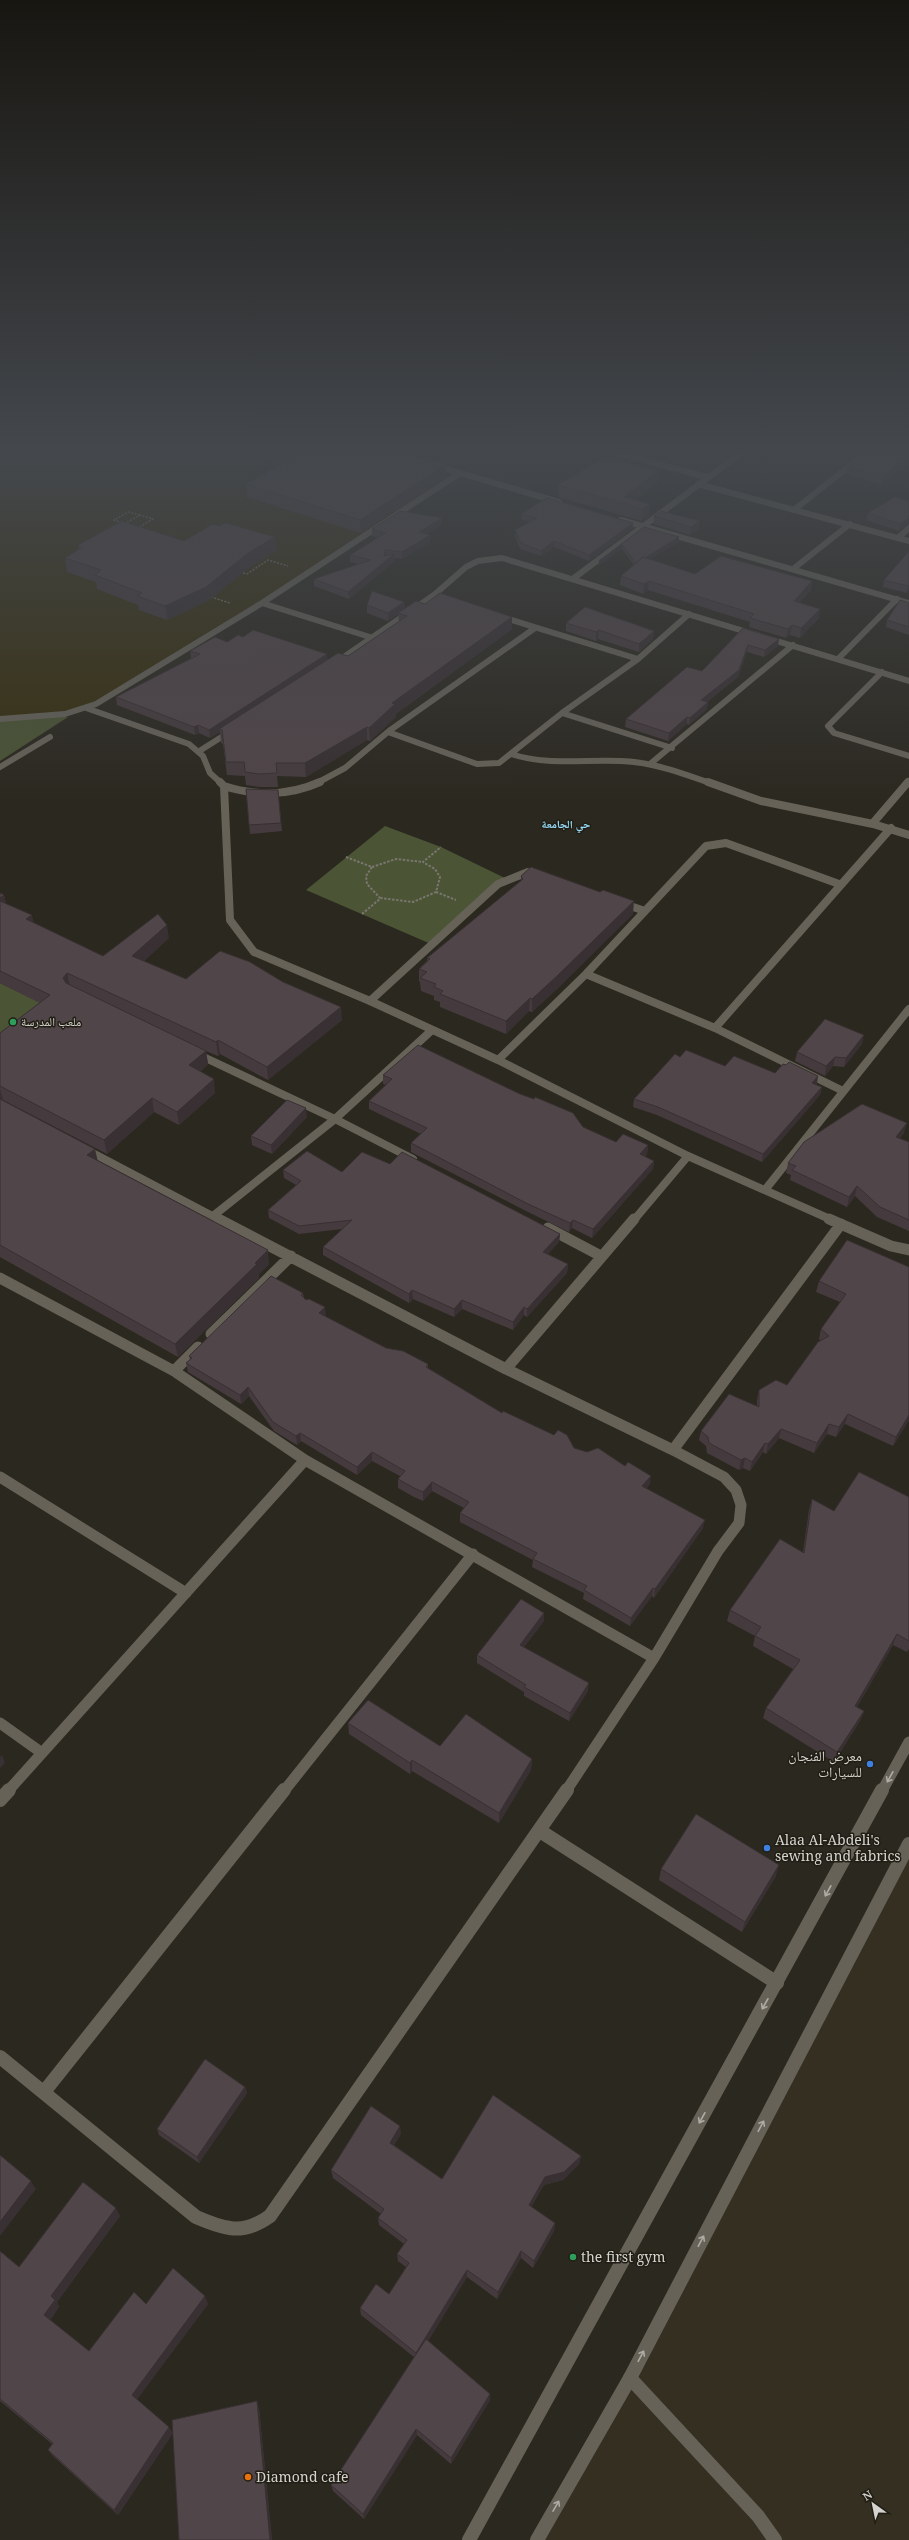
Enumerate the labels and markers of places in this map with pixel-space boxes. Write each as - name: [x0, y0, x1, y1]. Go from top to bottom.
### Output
- place label: ملعب المدرسة: [21, 1013, 81, 1030]
- marker: ملعب المدرسة: [8, 1017, 18, 1027]
- place label: معرض الفنجان للسيارات: [788, 1746, 862, 1781]
- marker: معرض الفنجان للسيارات: [865, 1759, 875, 1769]
- place label: Alaa Al-Abdeli's sewing and fabrics: [775, 1830, 901, 1865]
- marker: Alaa Al-Abdeli's sewing and fabrics: [762, 1843, 772, 1853]
- place label: the first gym: [581, 2247, 665, 2266]
- marker: the first gym: [568, 2252, 578, 2262]
- place label: Diamond cafe: [256, 2467, 349, 2486]
- marker: Diamond cafe: [243, 2472, 253, 2482]

